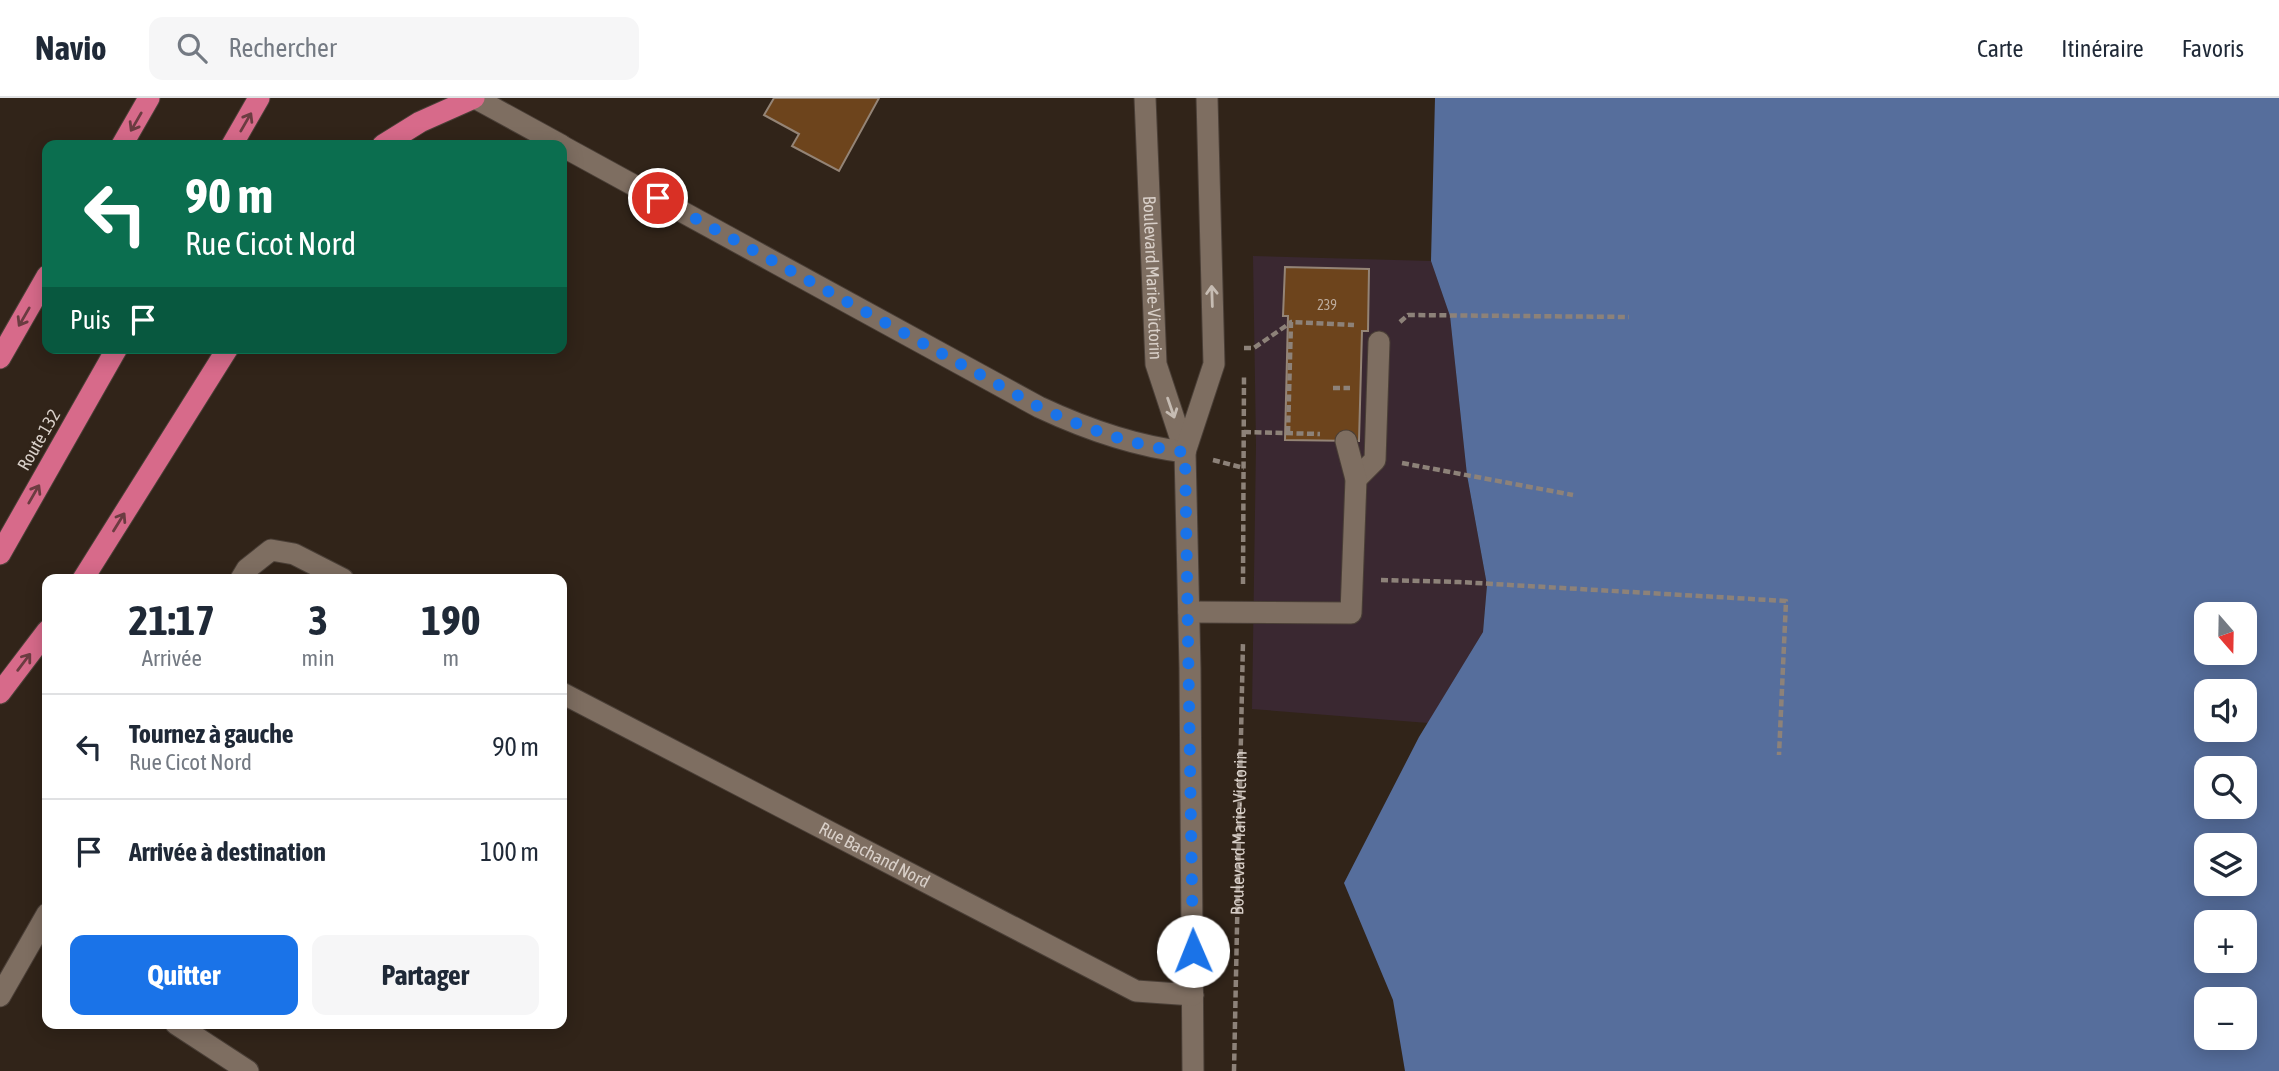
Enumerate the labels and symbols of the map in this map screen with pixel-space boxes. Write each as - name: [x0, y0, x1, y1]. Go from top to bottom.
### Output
- one-way arrow: [129, 111, 143, 131]
- one-way arrow: [239, 112, 253, 132]
- pin: [628, 168, 688, 228]
- street label: Boulevard Marie-Victorin: [1139, 195, 1167, 360]
- one-way arrow: [1205, 284, 1219, 307]
- house number: 239: [1317, 297, 1337, 313]
- one-way arrow: [17, 307, 31, 327]
- one-way arrow: [1166, 397, 1178, 419]
- street label: Route 132: [13, 405, 64, 474]
- one-way arrow: [27, 485, 41, 505]
- one-way arrow: [113, 512, 127, 532]
- north arrow: [2194, 602, 2258, 665]
- one-way arrow: [16, 653, 31, 672]
- street label: Boulevard Marie-Victorin: [1226, 751, 1251, 915]
- street label: Rue Bachand Nord: [816, 817, 934, 892]
- position arrow: [1156, 914, 1230, 988]

